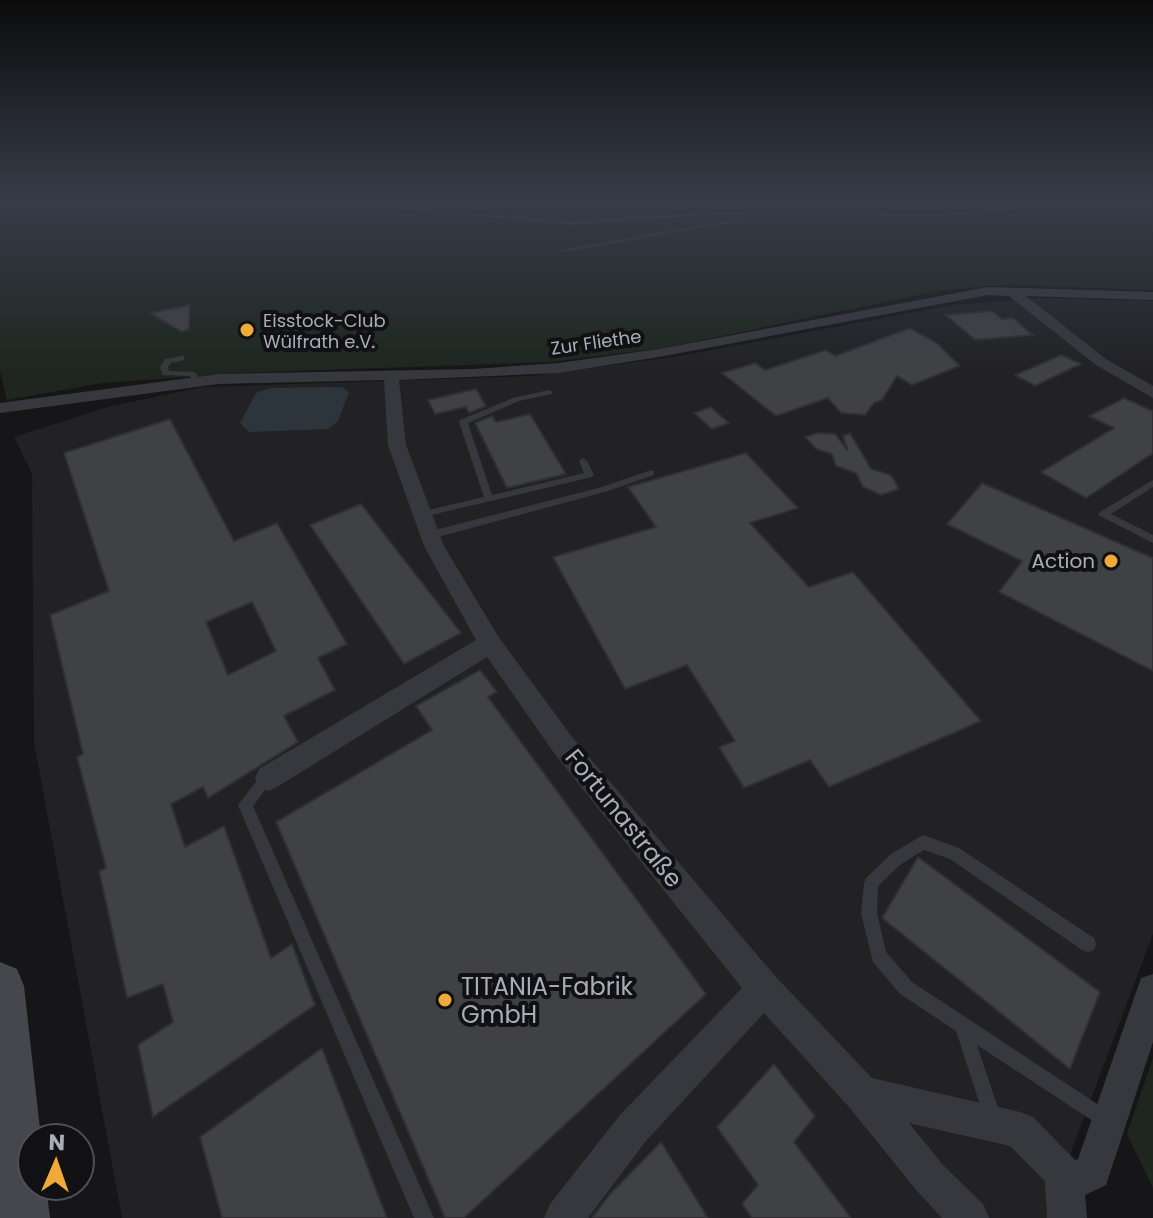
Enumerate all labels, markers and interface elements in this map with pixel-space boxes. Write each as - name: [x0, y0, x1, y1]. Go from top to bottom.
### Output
- place label: Eisstock-Club Wülfrath e.V.: [263, 308, 386, 354]
- marker: Eisstock-Club Wülfrath e.V.: [238, 321, 256, 339]
- street label: Zur Fliethe: [549, 323, 643, 361]
- place label: Action: [1032, 547, 1095, 575]
- marker: Action: [1102, 552, 1120, 570]
- street label: Fortunastraße: [558, 742, 690, 894]
- place label: TITANIA-Fabrik GmbH: [461, 970, 634, 1031]
- marker: TITANIA-Fabrik GmbH: [436, 991, 454, 1009]
- north arrow: [16, 1122, 96, 1202]
- text: N: [48, 1127, 65, 1158]

